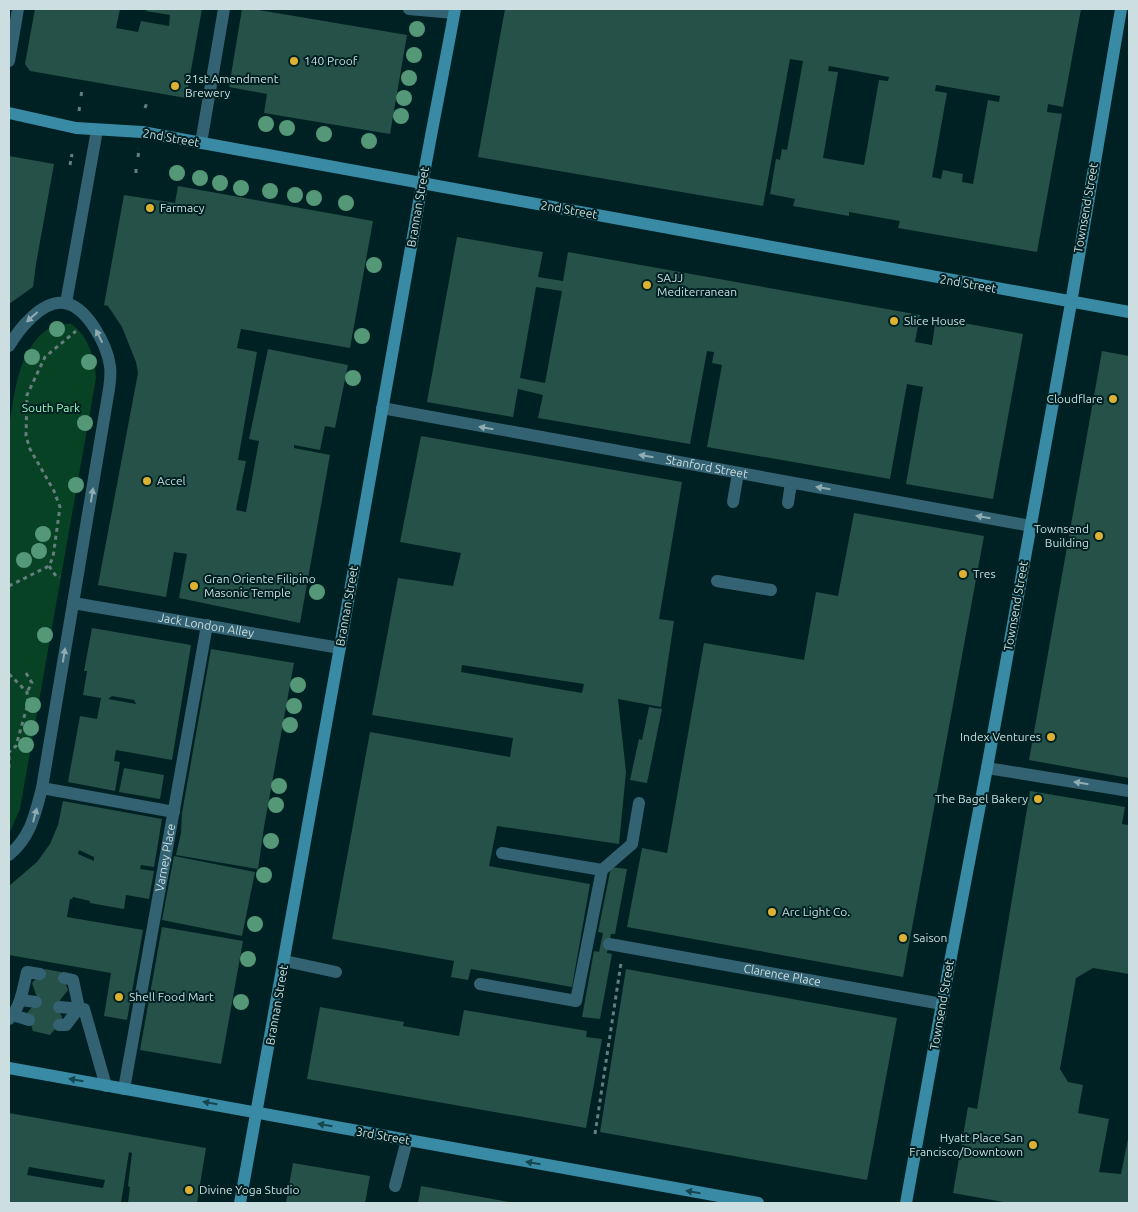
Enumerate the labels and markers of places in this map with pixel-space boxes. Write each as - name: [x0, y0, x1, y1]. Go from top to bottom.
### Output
- place label: 140 Proof: [304, 54, 358, 67]
- marker: 140 Proof: [288, 55, 300, 67]
- place label: 21st Amendment Brewery: [185, 72, 279, 99]
- marker: 21st Amendment Brewery: [169, 80, 181, 92]
- place label: Farmacy: [160, 201, 205, 214]
- marker: Farmacy: [144, 202, 156, 214]
- place label: SAJJ Mediterranean: [657, 271, 737, 298]
- marker: SAJJ Mediterranean: [641, 279, 653, 291]
- place label: Slice House: [904, 314, 965, 327]
- marker: Slice House: [888, 315, 900, 327]
- place label: Cloudflare: [1047, 392, 1103, 405]
- marker: Cloudflare: [1107, 393, 1119, 405]
- place label: Accel: [157, 474, 186, 487]
- marker: Accel: [141, 475, 153, 487]
- place label: Townsend Building: [1034, 522, 1089, 549]
- marker: Townsend Building: [1093, 530, 1105, 542]
- place label: Tres: [973, 567, 996, 580]
- marker: Tres: [957, 568, 969, 580]
- place label: Gran Oriente Filipino Masonic Temple: [204, 572, 316, 599]
- marker: Gran Oriente Filipino Masonic Temple: [188, 580, 200, 592]
- place label: Index Ventures: [960, 730, 1041, 743]
- marker: Index Ventures: [1045, 731, 1057, 743]
- place label: The Bagel Bakery: [935, 792, 1028, 805]
- marker: The Bagel Bakery: [1032, 793, 1044, 805]
- place label: Arc Light Co.: [782, 905, 850, 918]
- marker: Arc Light Co.: [766, 906, 778, 918]
- place label: Saison: [913, 931, 947, 944]
- marker: Saison: [897, 932, 909, 944]
- place label: Shell Food Mart: [129, 990, 214, 1003]
- marker: Shell Food Mart: [113, 991, 125, 1003]
- place label: Hyatt Place San Francisco/Downtown: [909, 1131, 1023, 1158]
- marker: Hyatt Place San Francisco/Downtown: [1027, 1139, 1039, 1151]
- place label: Divine Yoga Studio: [199, 1183, 299, 1196]
- marker: Divine Yoga Studio: [183, 1184, 195, 1196]

